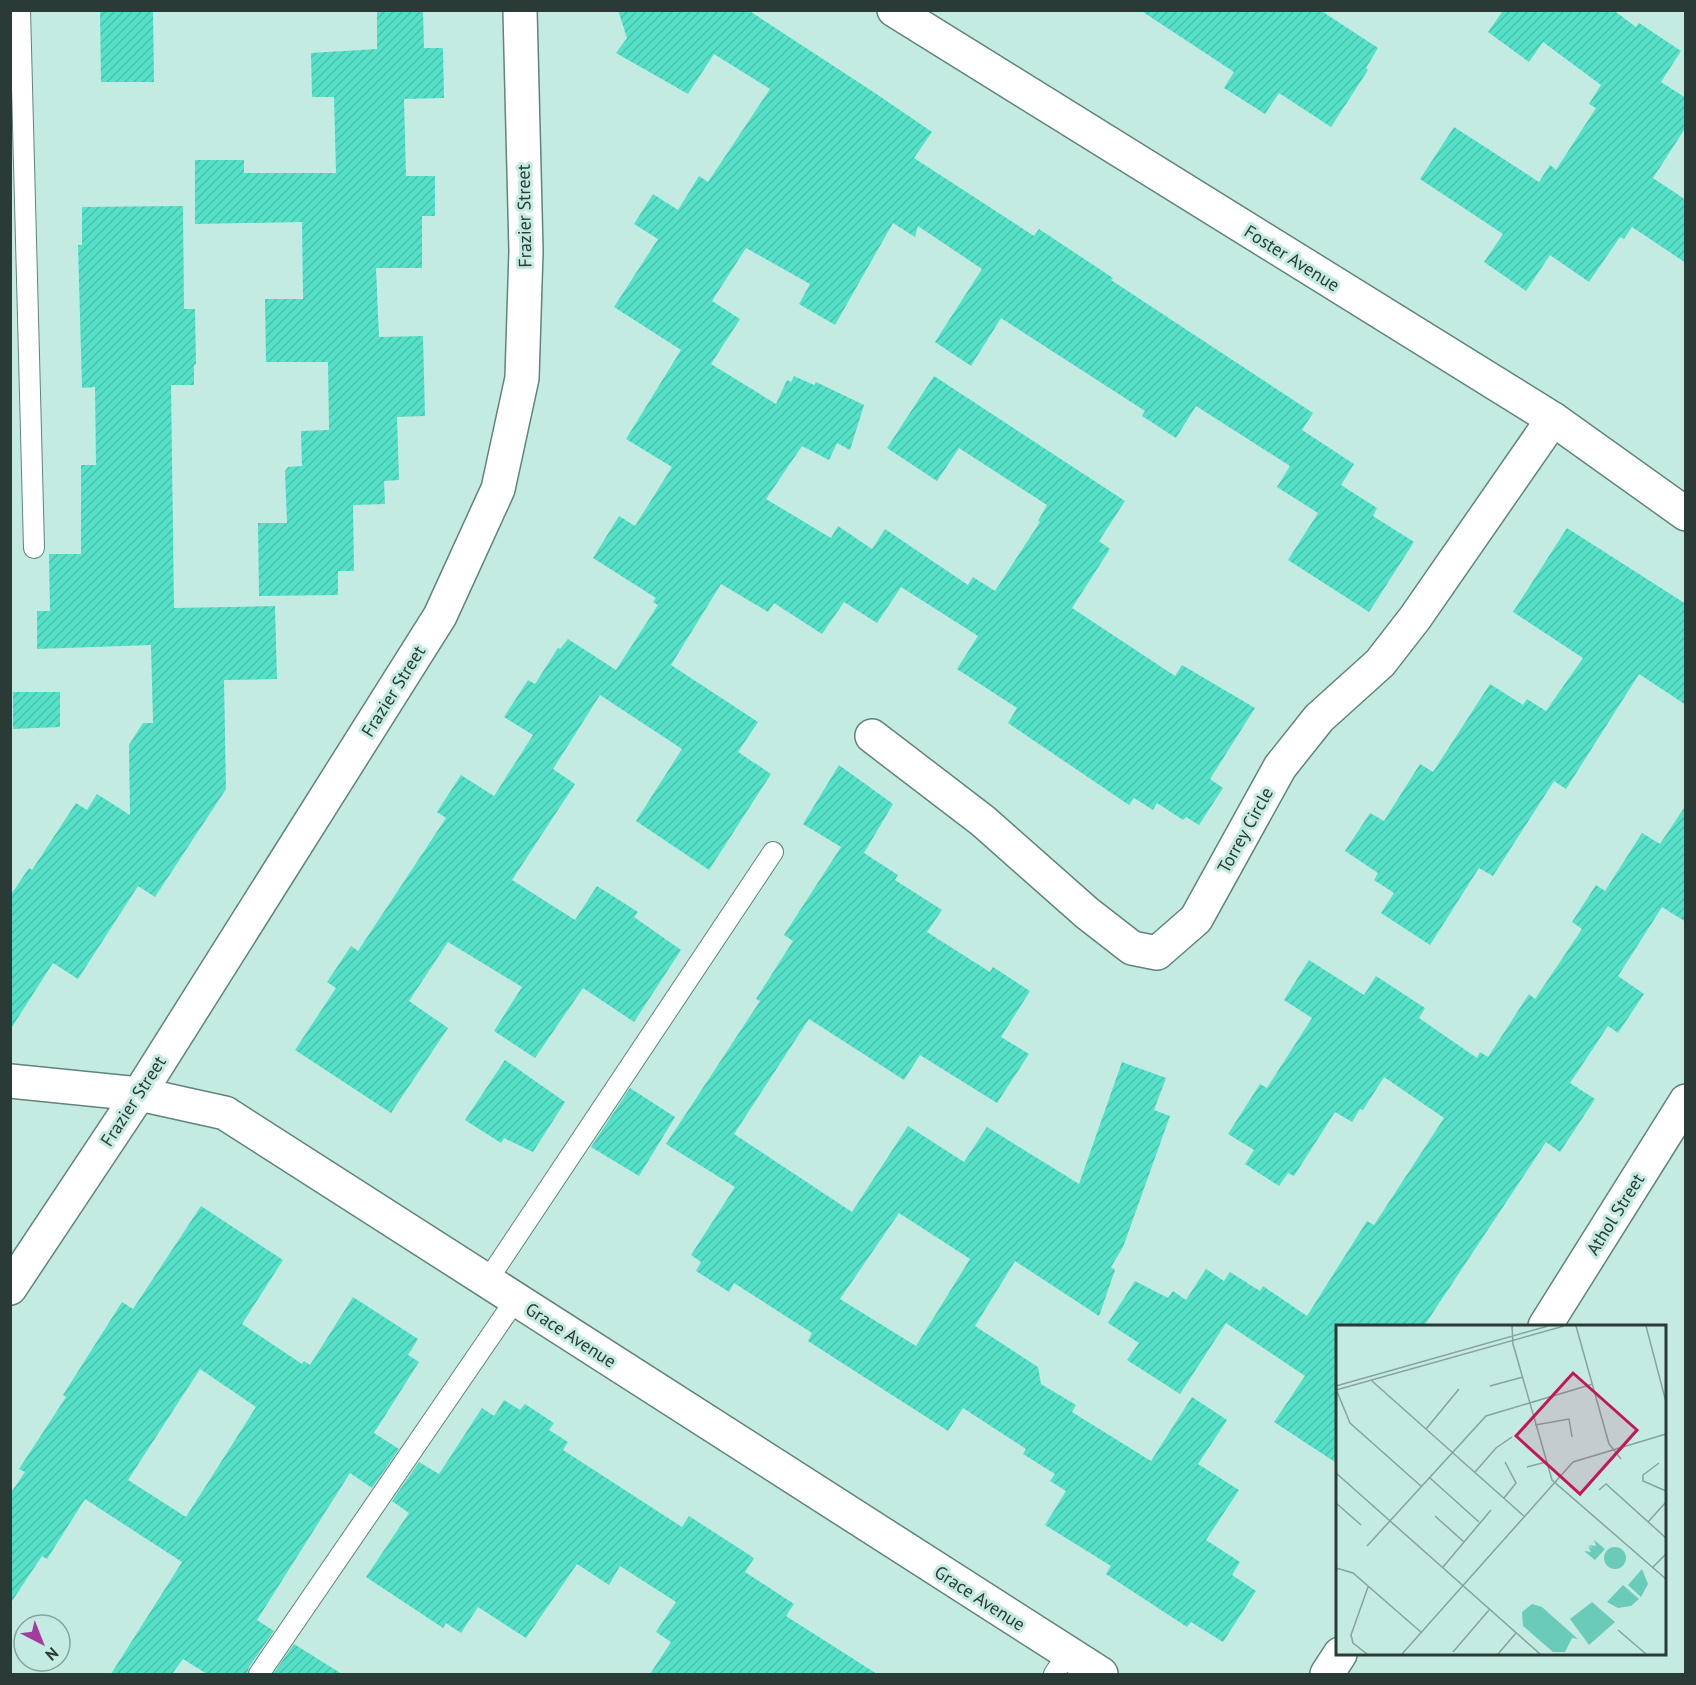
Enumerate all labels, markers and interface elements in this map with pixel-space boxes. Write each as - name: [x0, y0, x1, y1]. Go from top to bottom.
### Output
- street label: Frazier Street: [512, 164, 536, 268]
- street label: Foster Avenue: [1240, 220, 1344, 296]
- street label: Frazier Street: [356, 641, 430, 741]
- street label: Torrey Circle: [1212, 783, 1278, 877]
- street label: Frazier Street: [95, 1051, 171, 1151]
- street label: Athol Street: [1581, 1169, 1649, 1259]
- street label: Grace Avenue: [521, 1297, 621, 1373]
- inset map: [1336, 1325, 1666, 1655]
- street label: Grace Avenue: [930, 1560, 1030, 1636]
- north arrow: [12, 1613, 72, 1673]
- text: N: [41, 1643, 63, 1665]

